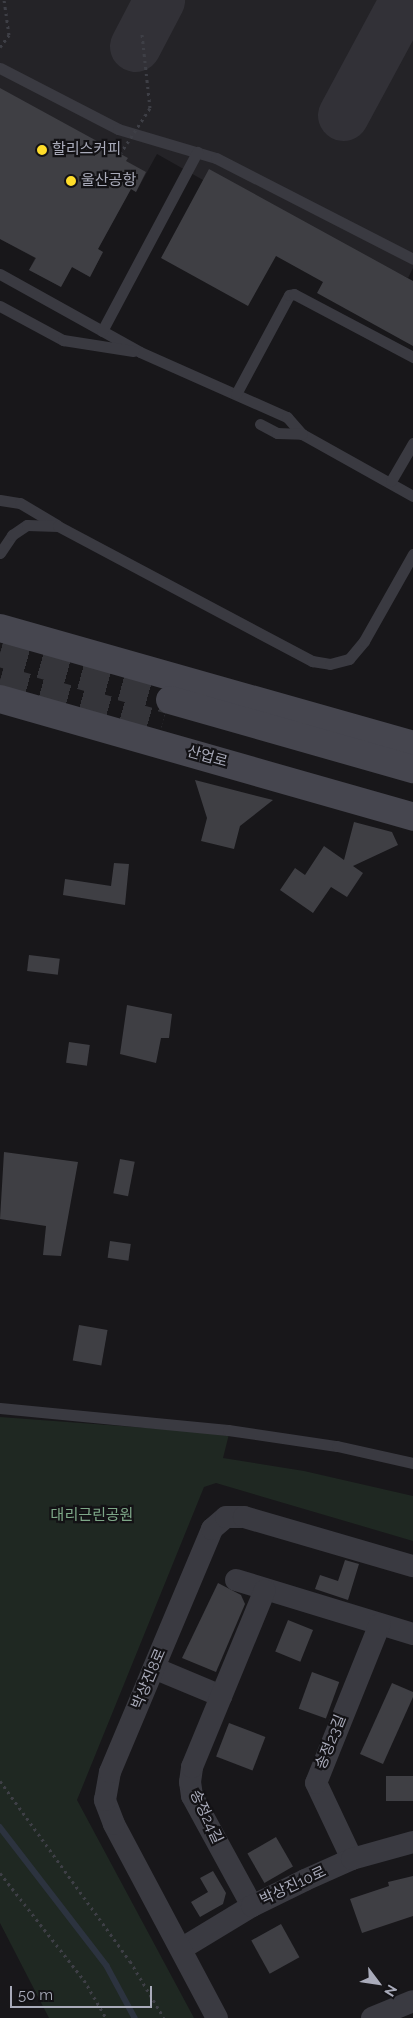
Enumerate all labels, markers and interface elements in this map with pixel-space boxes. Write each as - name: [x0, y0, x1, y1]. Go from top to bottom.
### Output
- place label: 할리스커피: [52, 141, 121, 159]
- marker: 할리스커피: [36, 144, 48, 156]
- place label: 울산공항: [81, 172, 136, 190]
- marker: 울산공항: [65, 175, 77, 187]
- street label: 산업로: [185, 743, 229, 771]
- park label: 대리근린공원: [51, 1507, 133, 1525]
- street label: 박상진8로: [128, 1646, 170, 1712]
- street label: 송정23길: [312, 1712, 350, 1772]
- street label: 송정24길: [186, 1787, 226, 1847]
- street label: 박상진10로: [257, 1863, 329, 1909]
- north arrow: [353, 1958, 403, 2008]
- scale bar: [12, 1976, 155, 2008]
- text: N: [381, 1982, 400, 1999]
- text: 50 m: [18, 1986, 53, 2004]

